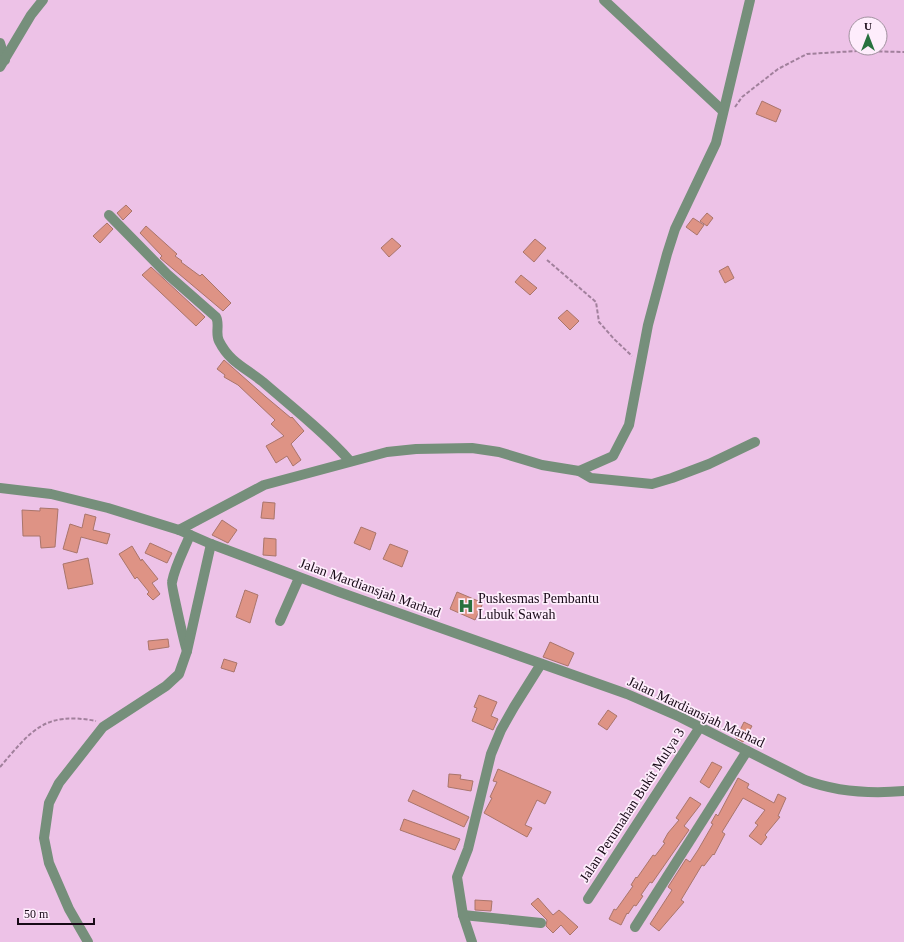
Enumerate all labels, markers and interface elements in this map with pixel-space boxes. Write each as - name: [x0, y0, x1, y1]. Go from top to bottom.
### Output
- north arrow: [848, 16, 888, 56]
- text: U: [864, 20, 872, 32]
- street label: Jalan Mardiansjah Marhad: [297, 555, 443, 621]
- place label: Puskesmas Pembantu Lubuk Sawah: [478, 591, 599, 622]
- hospital icon: Puskesmas Pembantu Lubuk Sawah: [457, 597, 475, 615]
- street label: Jalan Mardiansjah Marhad: [625, 674, 767, 750]
- street label: Jalan Perumahan Bukit Mulya 3: [577, 725, 687, 885]
- scale bar: [18, 900, 94, 926]
- text: 50 m: [24, 907, 49, 921]

